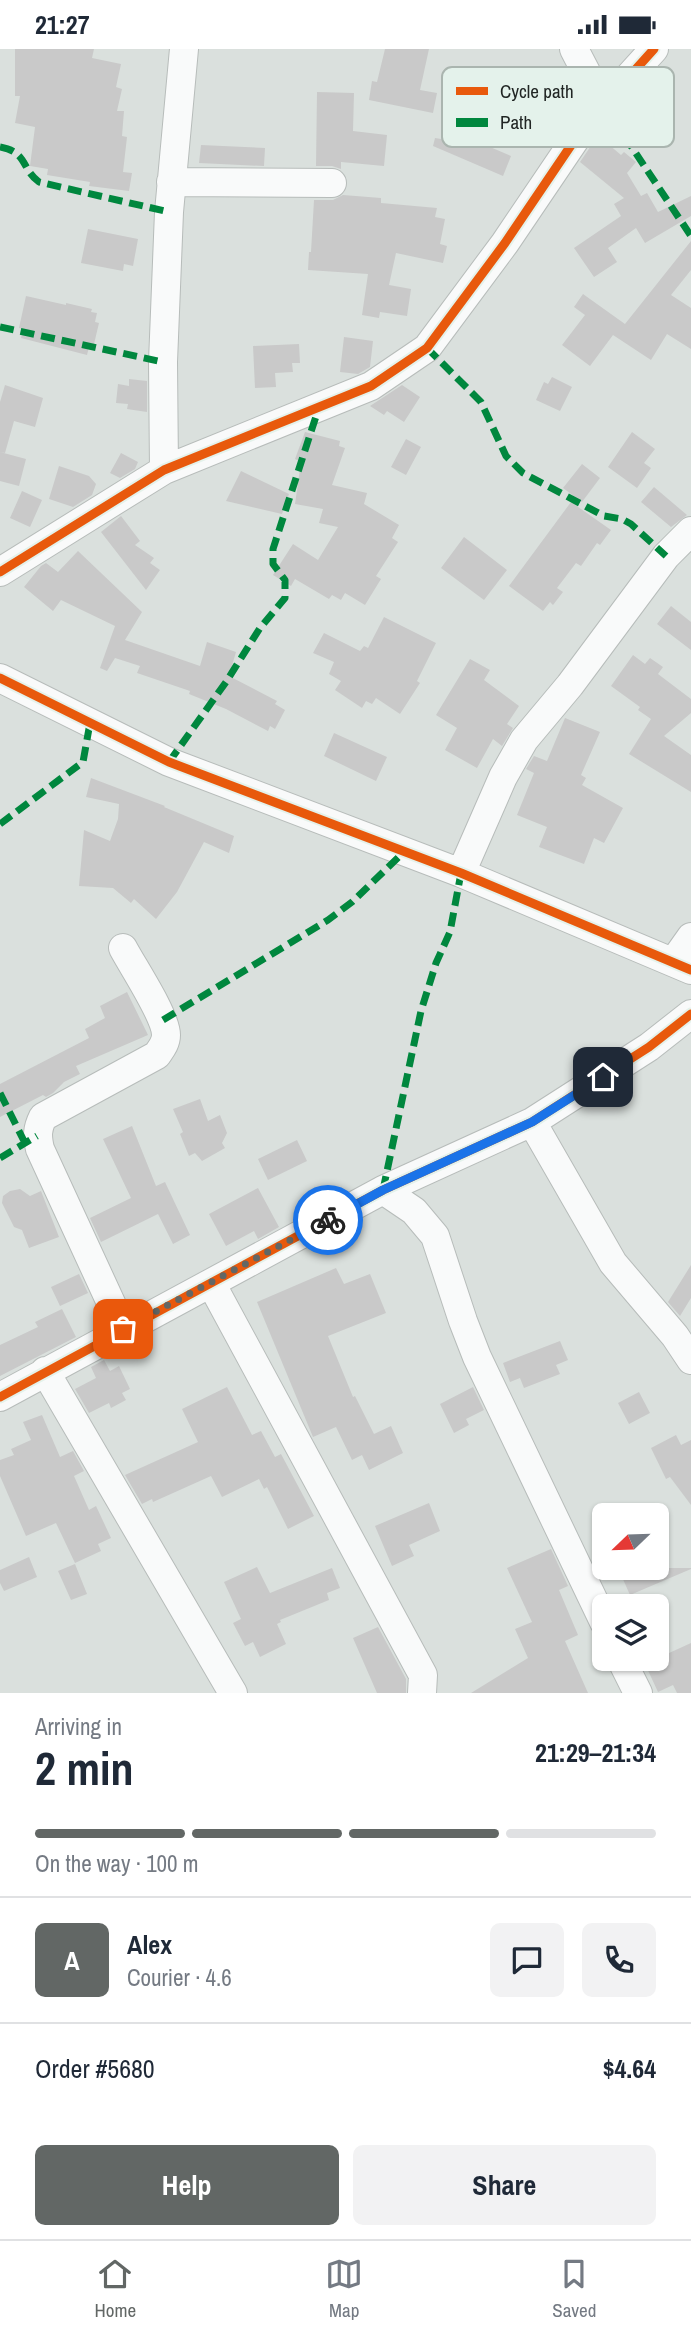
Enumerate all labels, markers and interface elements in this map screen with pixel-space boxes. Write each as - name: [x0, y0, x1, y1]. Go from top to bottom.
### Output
- text: 21:27: [35, 7, 90, 42]
- legend: [442, 67, 674, 147]
- text: Cycle path: [500, 78, 574, 104]
- text: Path: [500, 109, 532, 135]
- pin: [573, 1047, 633, 1107]
- icon: home: [584, 1058, 622, 1096]
- courier: [293, 1185, 363, 1255]
- icon: bike: [309, 1201, 347, 1239]
- pin: [93, 1299, 153, 1359]
- icon: bag: [104, 1310, 142, 1348]
- north arrow: [592, 1503, 668, 1580]
- map controls: [592, 1503, 669, 1671]
- button: layers: [592, 1594, 669, 1671]
- text: Arriving in: [35, 1711, 122, 1742]
- text: 21:29–21:34: [535, 1735, 656, 1770]
- text: 2 min: [35, 1737, 134, 1799]
- text: On the way · 100 m: [35, 1848, 199, 1879]
- button: chat: [490, 1923, 564, 1997]
- button: phone: [582, 1923, 656, 1997]
- text: Alex: [127, 1927, 172, 1962]
- text: A: [64, 1943, 80, 1978]
- text: Courier · 4.6: [127, 1962, 232, 1993]
- text: Order #5680: [35, 2051, 155, 2086]
- text: $4.64: [603, 2051, 656, 2086]
- button: Help: [35, 2145, 339, 2225]
- button: Share: [353, 2145, 656, 2225]
- tab: Home: [95, 2255, 136, 2323]
- tab: Map: [325, 2255, 363, 2323]
- tab: Saved: [552, 2255, 596, 2323]

